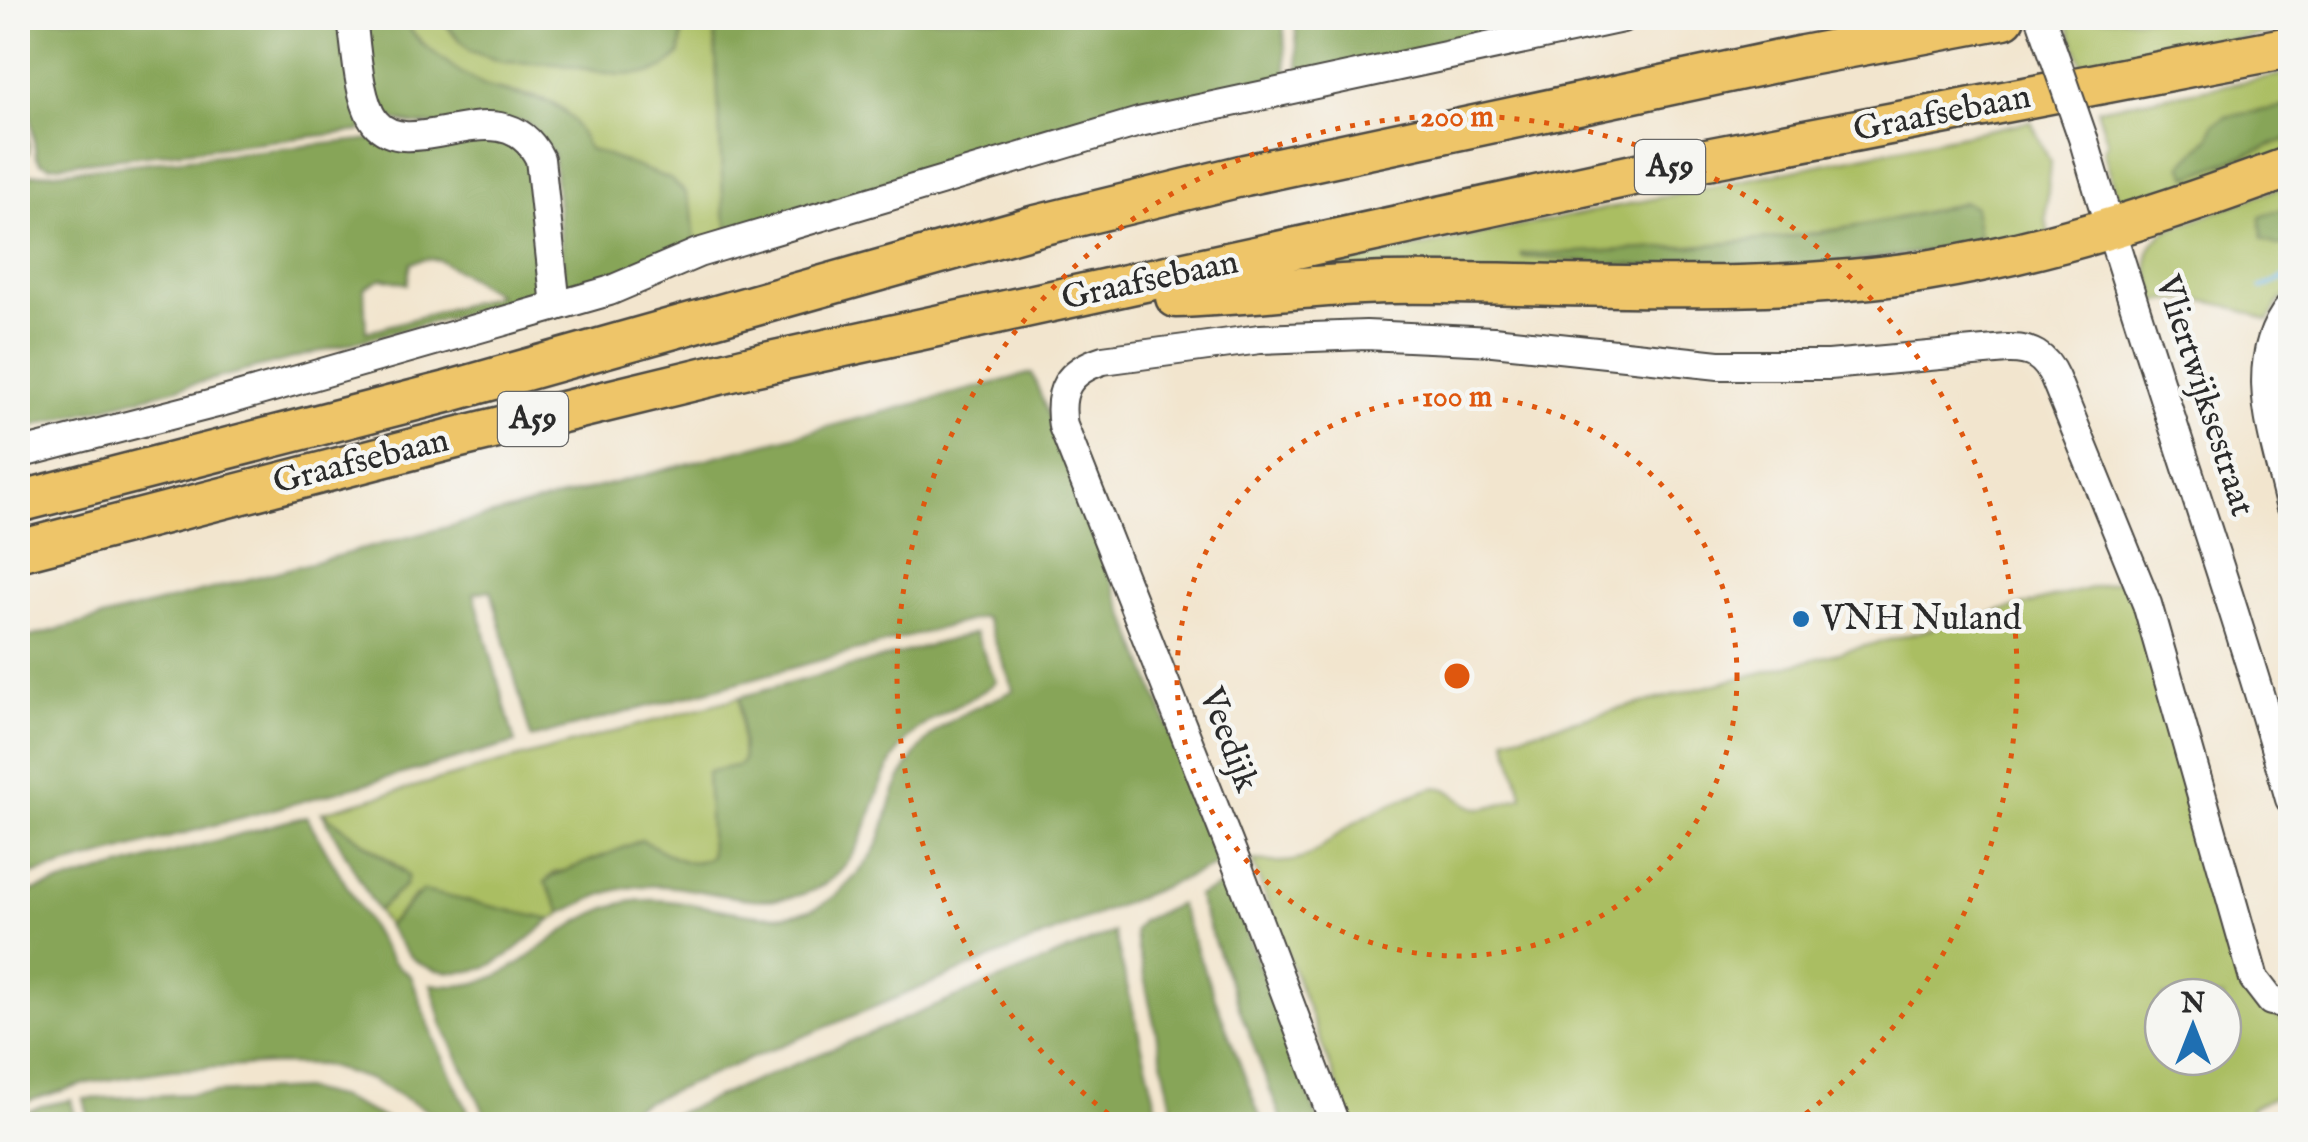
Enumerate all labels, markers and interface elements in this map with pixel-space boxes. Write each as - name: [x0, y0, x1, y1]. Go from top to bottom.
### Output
- street label: Graafsebaan: [1850, 75, 2034, 153]
- text: 200 m: [1420, 99, 1494, 137]
- road number: A59: [1635, 140, 1705, 194]
- street label: Graafsebaan: [1057, 240, 1243, 322]
- street label: Vliertwijksestraat: [2144, 269, 2264, 522]
- text: 100 m: [1422, 379, 1492, 417]
- road number: A59: [498, 392, 568, 446]
- street label: Graafsebaan: [268, 418, 454, 506]
- place label: VNH Nuland: [1820, 597, 2022, 642]
- marker: VNH Nuland: [1790, 608, 1812, 630]
- centre of rings: [1439, 658, 1475, 694]
- street label: Veedijk: [1187, 681, 1268, 799]
- north arrow: [2143, 977, 2243, 1077]
- text: N: [2180, 987, 2205, 1022]

